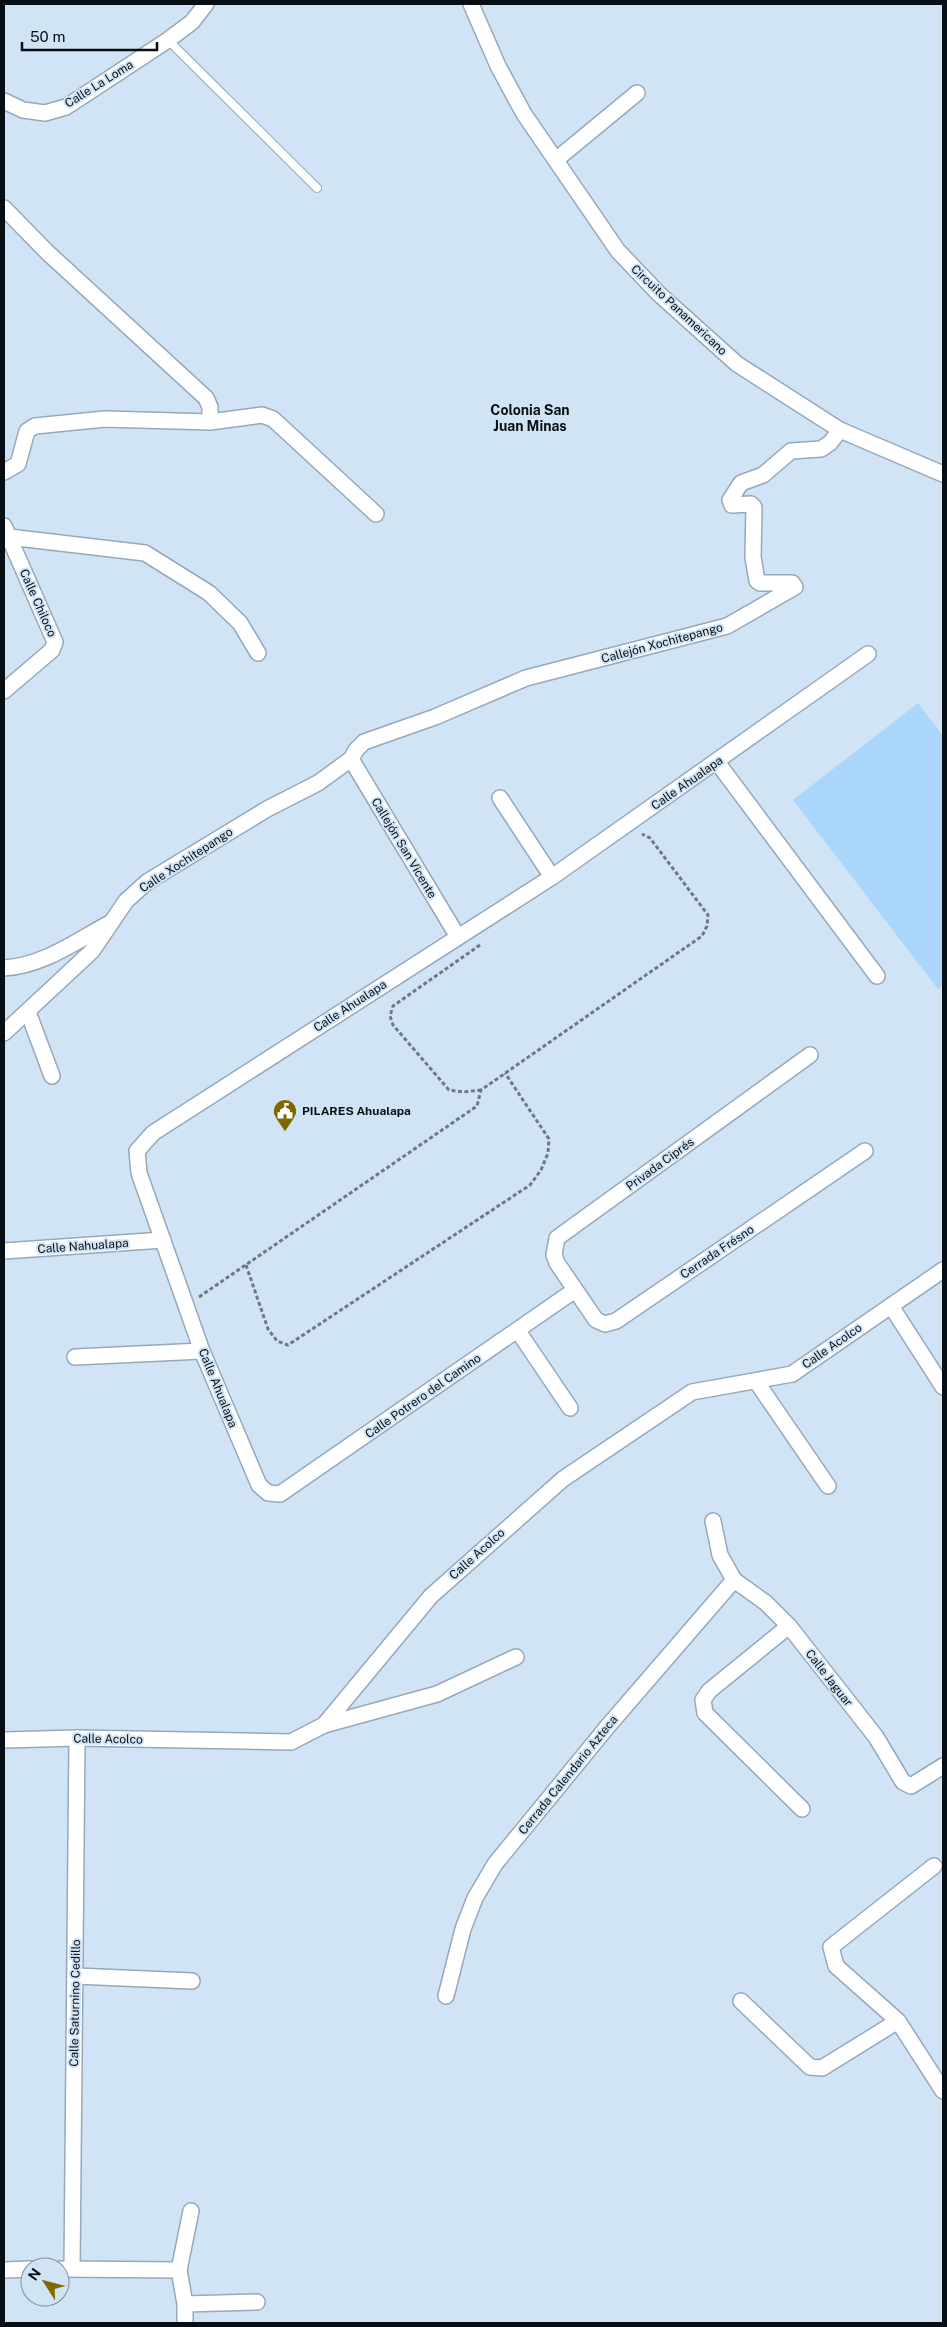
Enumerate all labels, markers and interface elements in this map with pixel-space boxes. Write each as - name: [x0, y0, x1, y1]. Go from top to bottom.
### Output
- scale bar: [22, 20, 158, 52]
- text: 50 m: [30, 28, 65, 45]
- street label: Calle La Loma: [62, 57, 136, 111]
- street label: Circuito Panamericano: [628, 262, 730, 358]
- district label: Colonia San Juan Minas: [490, 402, 570, 434]
- street label: Calle Chiloco: [17, 567, 59, 639]
- street label: Callejón Xochitepango: [600, 620, 725, 666]
- street label: Calle Ahualapa: [648, 753, 726, 813]
- street label: Callejón San Vicente: [368, 795, 440, 901]
- street label: Calle Xochitepango: [137, 825, 235, 895]
- street label: Calle Ahualapa: [311, 977, 389, 1035]
- public building icon: PILARES Ahualapa: [272, 1098, 298, 1132]
- place label: PILARES Ahualapa: [302, 1104, 411, 1118]
- street label: Privada Ciprés: [623, 1135, 697, 1193]
- street label: Cerrada Frésno: [678, 1222, 757, 1282]
- street label: Calle Nahualapa: [37, 1236, 129, 1256]
- street label: Calle Acolco: [800, 1320, 865, 1372]
- street label: Calle Ahualapa: [196, 1346, 240, 1430]
- street label: Calle Potrero del Camino: [363, 1351, 484, 1441]
- street label: Calle Acolco: [446, 1525, 508, 1582]
- street label: Calle Jaguar: [803, 1647, 856, 1709]
- street label: Cerrada Calendario Azteca: [516, 1713, 620, 1837]
- street label: Calle Acolco: [73, 1731, 143, 1747]
- street label: Calle Saturnino Cedillo: [67, 1939, 83, 2067]
- north arrow: [20, 2257, 70, 2307]
- text: N: [25, 2265, 44, 2283]

